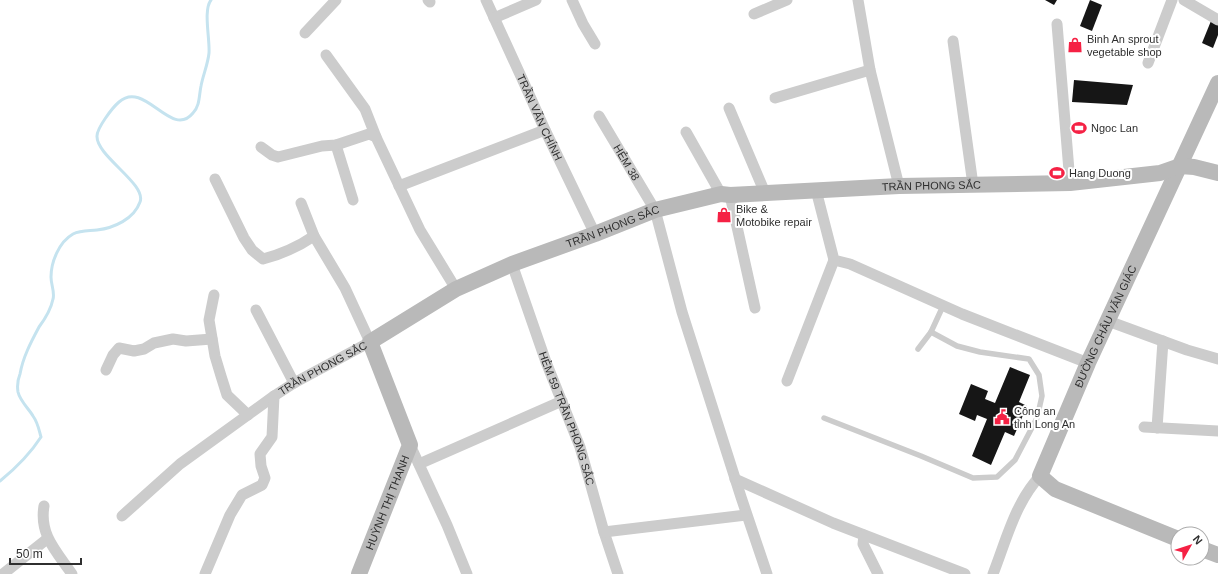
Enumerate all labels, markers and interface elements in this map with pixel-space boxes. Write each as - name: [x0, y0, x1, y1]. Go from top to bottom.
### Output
- place label: Binh An sprout vegetable shop: [1087, 33, 1162, 58]
- shop icon: Binh An sprout vegetable shop: [1066, 36, 1084, 54]
- street label: TRẦN VĂN CHÍNH: [515, 72, 565, 162]
- sports icon: Ngoc Lan: [1070, 119, 1088, 137]
- place label: Ngoc Lan: [1091, 122, 1138, 134]
- street label: HẺM 38: [611, 142, 642, 183]
- sports icon: Hang Duong: [1048, 164, 1066, 182]
- place label: Hang Duong: [1069, 167, 1131, 179]
- street label: TRẦN PHONG SẮC: [882, 179, 981, 193]
- street label: TRẦN PHONG SẮC: [564, 203, 660, 250]
- place label: Bike & Motobike repair: [736, 203, 812, 228]
- shop icon: Bike & Motobike repair: [715, 206, 733, 224]
- street label: ĐƯỜNG CHÂU VĂN GIÁC: [1072, 263, 1139, 389]
- street label: TRẦN PHONG SẮC: [276, 339, 369, 397]
- street label: HẺM 59 TRẦN PHONG SẮC: [537, 350, 597, 487]
- place label: Công an tỉnh Long An: [1014, 405, 1075, 430]
- public building icon: Công an tỉnh Long An: [993, 408, 1011, 426]
- street label: HUỲNH THỊ THANH: [363, 453, 411, 551]
- north arrow: [1170, 526, 1210, 566]
- text: N: [1191, 533, 1205, 547]
- scale bar: [10, 540, 81, 566]
- text: 50 m: [16, 547, 43, 561]

